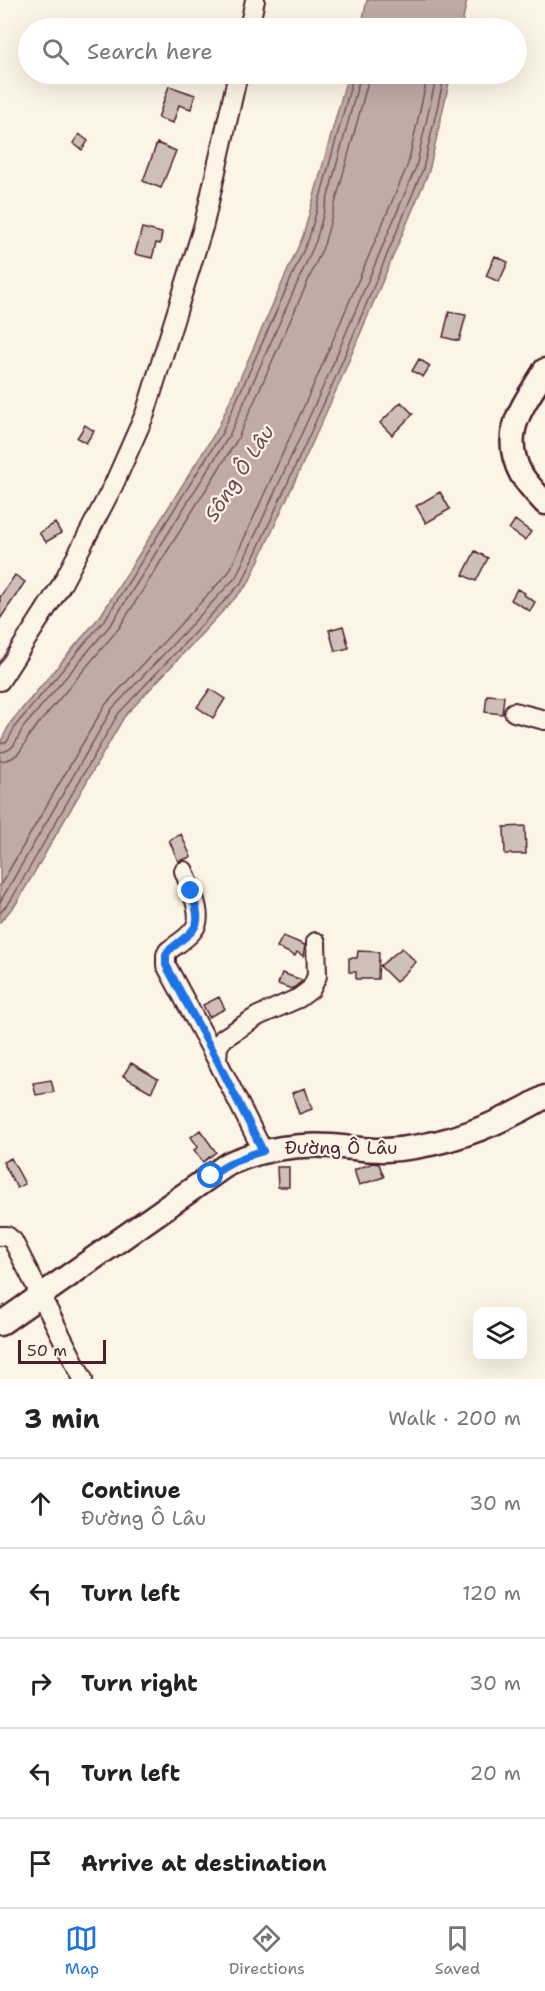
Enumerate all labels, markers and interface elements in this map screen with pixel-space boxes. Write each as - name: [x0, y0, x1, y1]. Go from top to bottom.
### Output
- search box: [18, 18, 527, 84]
- icon: search: [39, 35, 72, 68]
- text: Search here: [87, 37, 213, 66]
- water label: Sông Ô Lâu: [198, 420, 280, 526]
- route end: [177, 877, 203, 903]
- street label: Đường Ô Lâu: [285, 1136, 397, 1160]
- route start: [197, 1162, 223, 1188]
- map controls: [473, 1307, 527, 1361]
- button: layers: [473, 1307, 527, 1361]
- scale bar: [18, 1337, 106, 1364]
- text: 50 m: [27, 1340, 67, 1361]
- text: 3 min: [24, 1401, 100, 1436]
- text: Walk · 200 m: [388, 1405, 521, 1431]
- text: Continue: [81, 1476, 181, 1505]
- icon: ahead: [24, 1487, 57, 1520]
- text: 30 m: [469, 1490, 521, 1516]
- text: Đường Ô Lâu: [81, 1505, 206, 1531]
- icon: left: [24, 1577, 57, 1610]
- text: Turn left: [81, 1579, 180, 1608]
- text: 120 m: [462, 1580, 521, 1606]
- icon: right: [24, 1667, 57, 1700]
- text: Turn right: [81, 1669, 198, 1698]
- text: 30 m: [469, 1670, 521, 1696]
- icon: left: [24, 1757, 57, 1790]
- text: Turn left: [81, 1759, 180, 1788]
- text: 20 m: [470, 1760, 521, 1786]
- icon: arrive: [24, 1847, 57, 1880]
- text: Arrive at destination: [81, 1849, 327, 1878]
- tab: Map: [65, 1922, 99, 1979]
- tab: Directions: [229, 1922, 305, 1979]
- tab: Saved: [435, 1922, 480, 1979]

